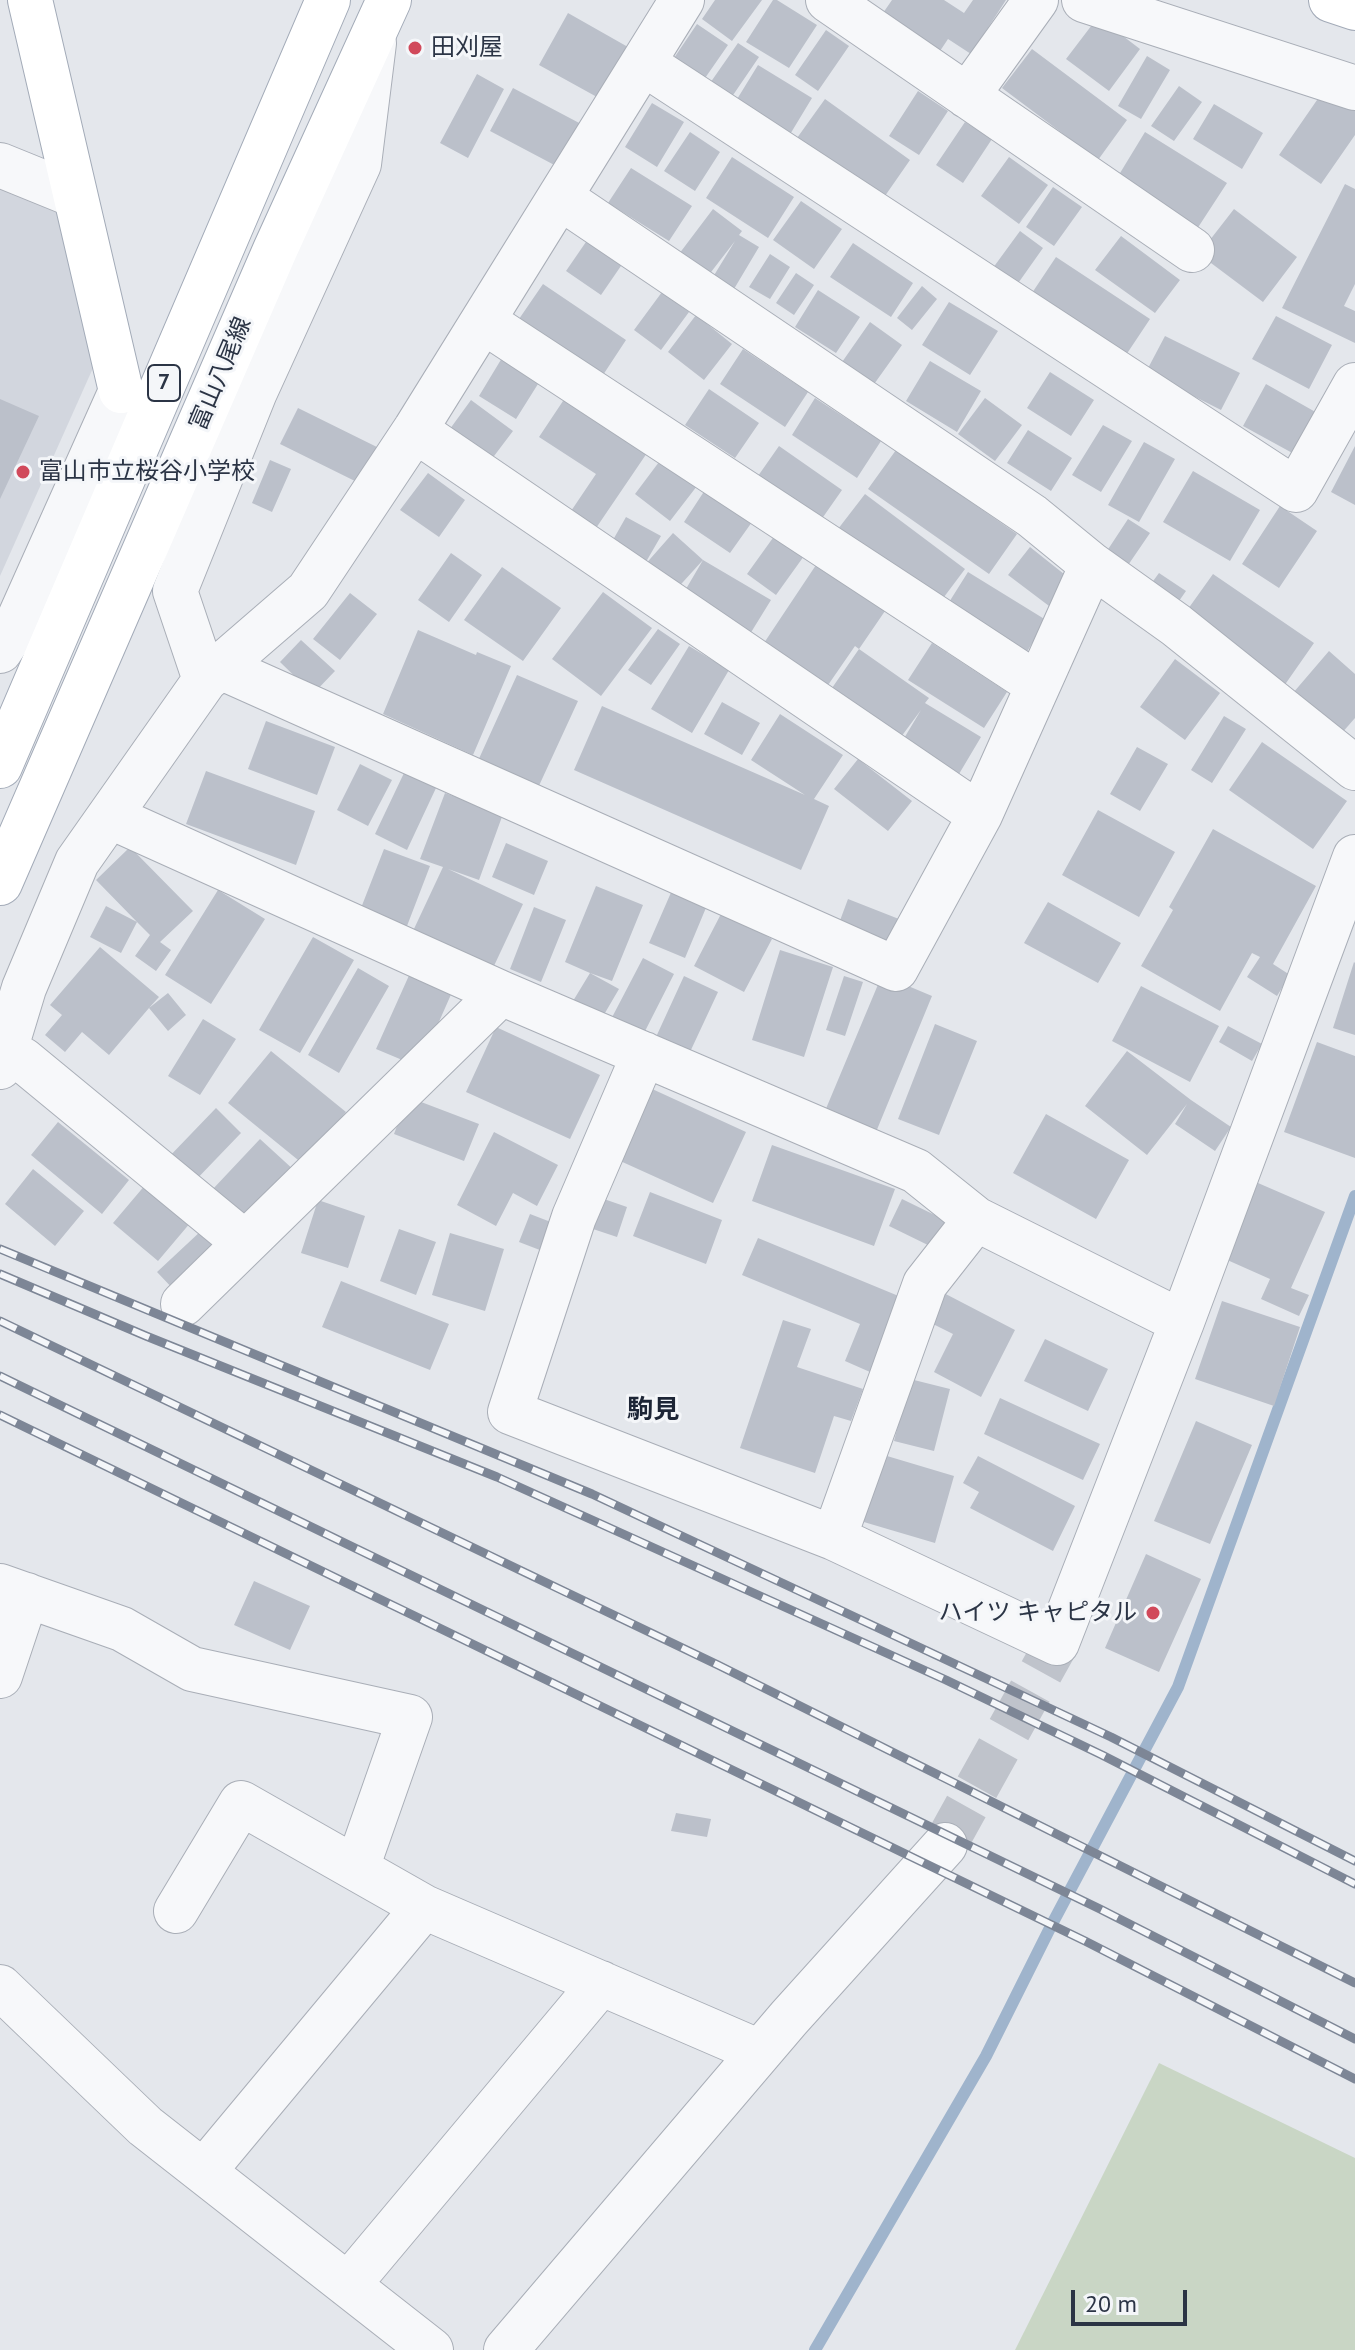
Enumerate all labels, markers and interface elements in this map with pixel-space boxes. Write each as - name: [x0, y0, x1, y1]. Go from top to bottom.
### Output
- place label: 田刈屋: [431, 34, 503, 62]
- marker: 田刈屋: [406, 39, 424, 57]
- street label: 富山八尾線: [184, 313, 258, 435]
- road number: 7: [148, 365, 180, 401]
- place label: 富山市立桜谷小学校: [39, 458, 255, 486]
- marker: 富山市立桜谷小学校: [14, 463, 32, 481]
- district label: 駒見: [627, 1395, 679, 1427]
- place label: ハイツ キャピタル: [939, 1599, 1137, 1627]
- marker: ハイツ キャピタル: [1144, 1604, 1162, 1622]
- scale bar: [1075, 2274, 1191, 2324]
- text: 20 m: [1085, 2288, 1137, 2319]

